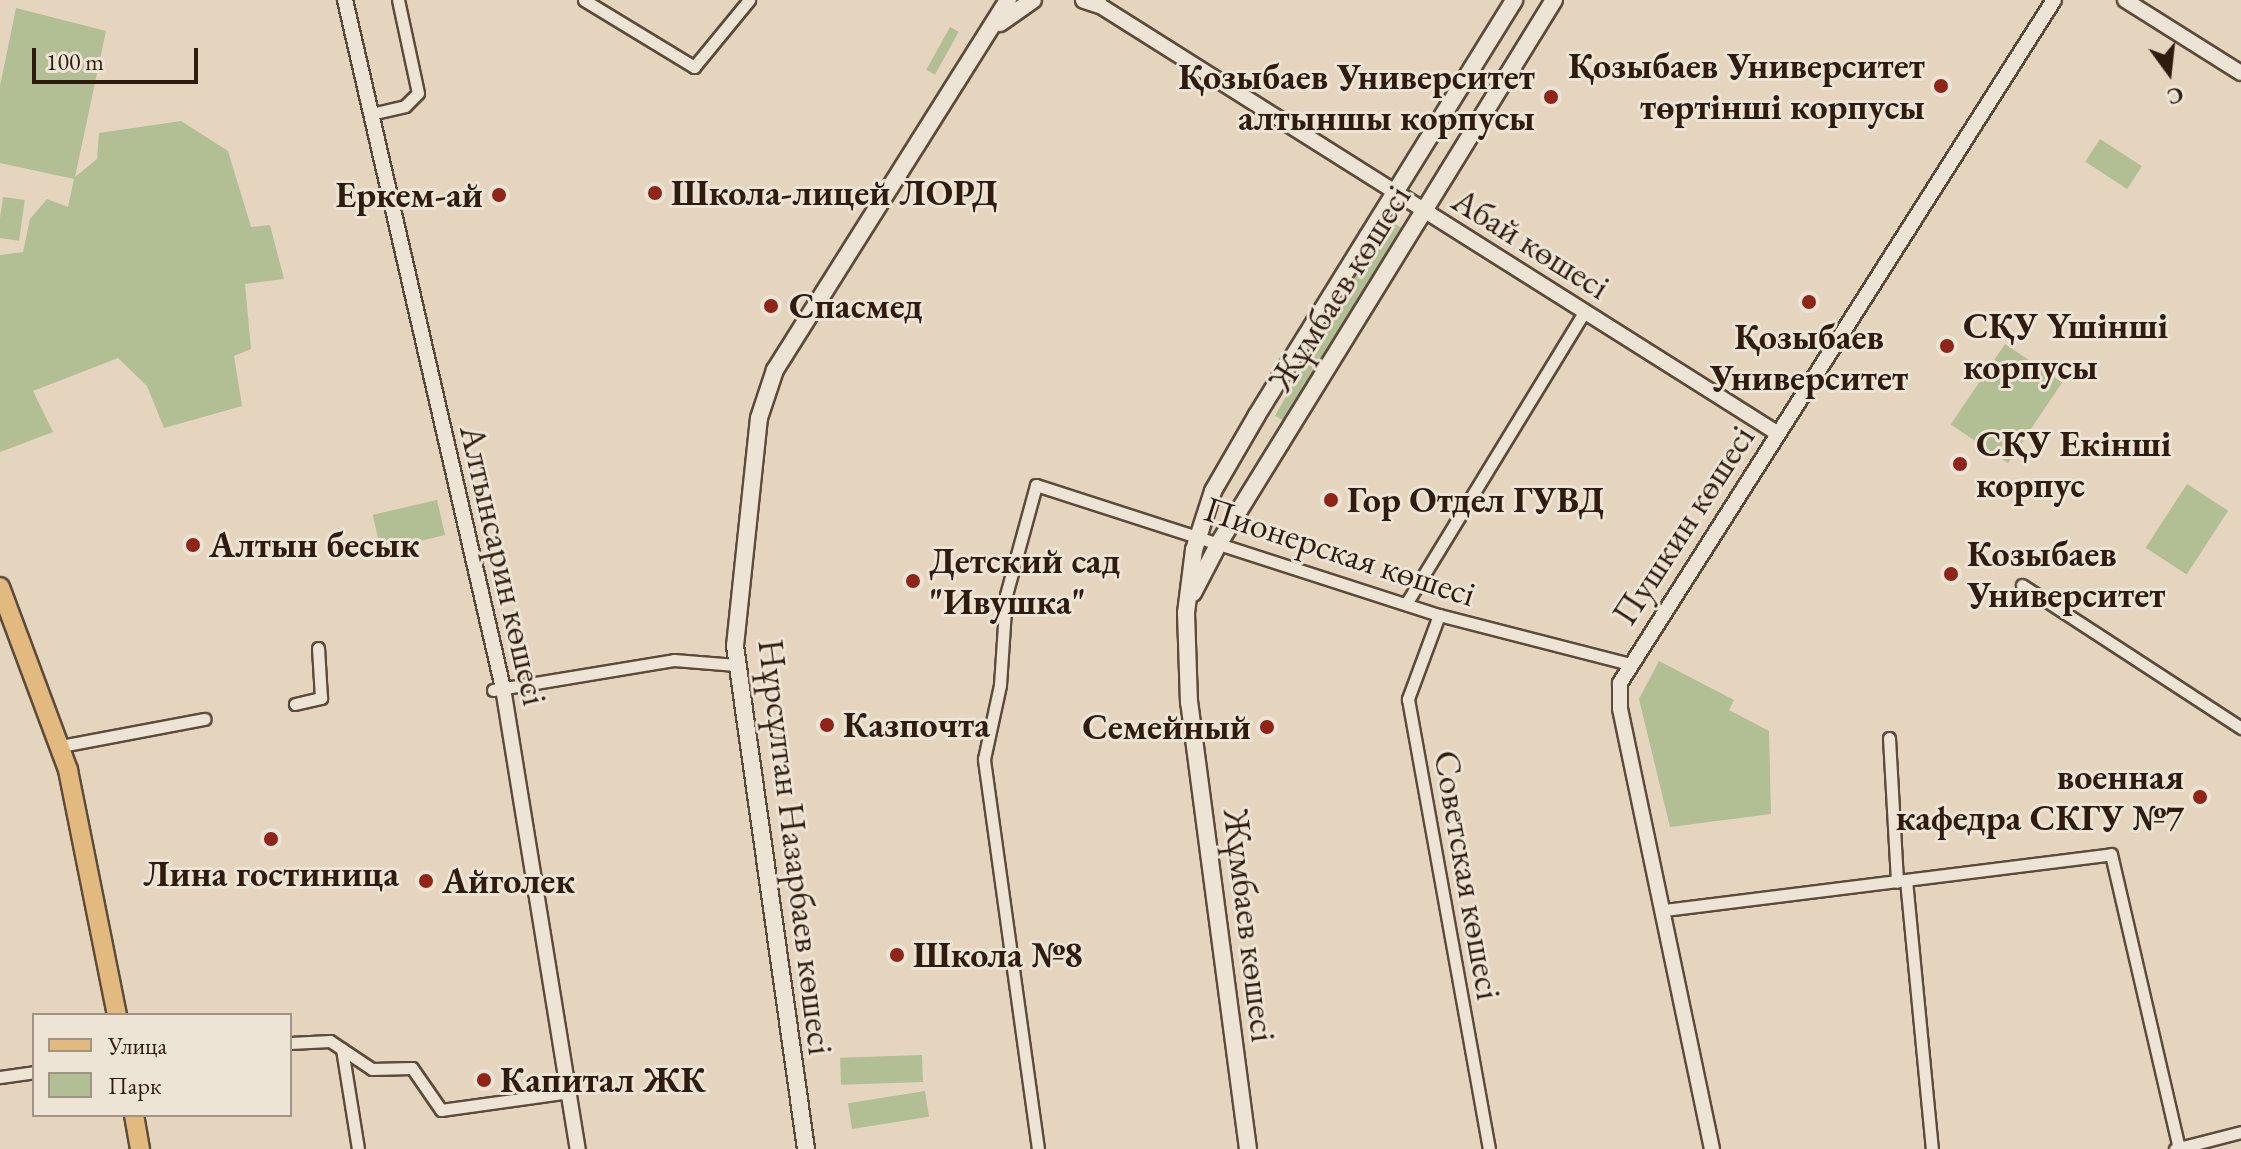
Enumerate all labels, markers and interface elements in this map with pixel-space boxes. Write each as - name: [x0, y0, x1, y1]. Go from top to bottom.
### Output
- scale bar: [36, 32, 202, 82]
- north arrow: [2129, 32, 2209, 112]
- place label: Қозыбаев Университет төртінші корпусы: [1568, 43, 1925, 128]
- text: 100 m: [46, 46, 104, 77]
- place label: Қозыбаев Университет алтыншы корпусы: [1178, 54, 1535, 139]
- marker: Қозыбаев Университет төртінші корпусы: [1932, 77, 1950, 95]
- text: С: [2164, 80, 2187, 112]
- marker: Қозыбаев Университет алтыншы корпусы: [1542, 88, 1560, 106]
- place label: Школа-лицей ЛОРД: [671, 171, 998, 215]
- place label: Еркем-ай: [336, 173, 483, 217]
- street label: Жұмбаев көшесі: [1258, 177, 1420, 399]
- street label: Абай көшесі: [1444, 178, 1618, 308]
- marker: Школа-лицей ЛОРД: [646, 184, 664, 202]
- marker: Еркем-ай: [490, 186, 508, 204]
- place label: Спасмед: [789, 284, 923, 328]
- marker: Қозыбаев Университет: [1800, 293, 1818, 311]
- marker: Спасмед: [760, 295, 782, 317]
- place label: СҚУ Үшінші корпусы: [1963, 303, 2168, 388]
- place label: Қозыбаев Университет: [1710, 314, 1908, 399]
- marker: СҚУ Үшінші корпусы: [1938, 337, 1956, 355]
- street label: Пушкин көшесі: [1603, 417, 1763, 633]
- street label: Алтынсарин көшесі: [451, 421, 557, 709]
- place label: СҚУ Екінші корпус: [1976, 421, 2171, 506]
- marker: СҚУ Екінші корпус: [1951, 455, 1969, 473]
- place label: Гор Отдел ГУВД: [1347, 478, 1604, 522]
- street label: Пионерская көшесі: [1199, 487, 1481, 615]
- marker: Гор Отдел ГУВД: [1322, 491, 1340, 509]
- place label: Алтын бесык: [209, 523, 420, 567]
- place label: Козыбаев Университет: [1967, 531, 2165, 616]
- marker: Алтын бесык: [184, 536, 202, 554]
- place label: Детский сад "Ивушка": [929, 538, 1120, 623]
- marker: Козыбаев Университет: [1942, 565, 1960, 583]
- marker: Детский сад "Ивушка": [904, 572, 922, 590]
- street label: Нұрсұлтан Назарбаев көшесі: [749, 637, 843, 1057]
- place label: Казпочта: [843, 703, 990, 747]
- place label: Семейный: [1082, 705, 1251, 749]
- marker: Казпочта: [818, 716, 836, 734]
- marker: Семейный: [1258, 718, 1276, 736]
- street label: Советская көшесі: [1425, 747, 1511, 1003]
- place label: военная кафедра СКГУ №7: [1896, 754, 2184, 839]
- marker: военная кафедра СКГУ №7: [2191, 788, 2209, 806]
- street label: Жұмбаев көшесі: [1214, 806, 1286, 1044]
- marker: Лина гостиница: [262, 830, 280, 848]
- place label: Лина гостиница: [143, 852, 399, 896]
- place label: Айголек: [442, 859, 575, 903]
- marker: Айголек: [417, 872, 435, 890]
- place label: Школа №8: [913, 933, 1083, 977]
- marker: Школа №8: [888, 946, 906, 964]
- legend: [32, 1013, 292, 1117]
- text: Улица: [108, 1030, 167, 1061]
- place label: Капитал ЖК: [500, 1058, 706, 1102]
- text: Парк: [108, 1070, 161, 1101]
- marker: Капитал ЖК: [475, 1071, 493, 1089]

